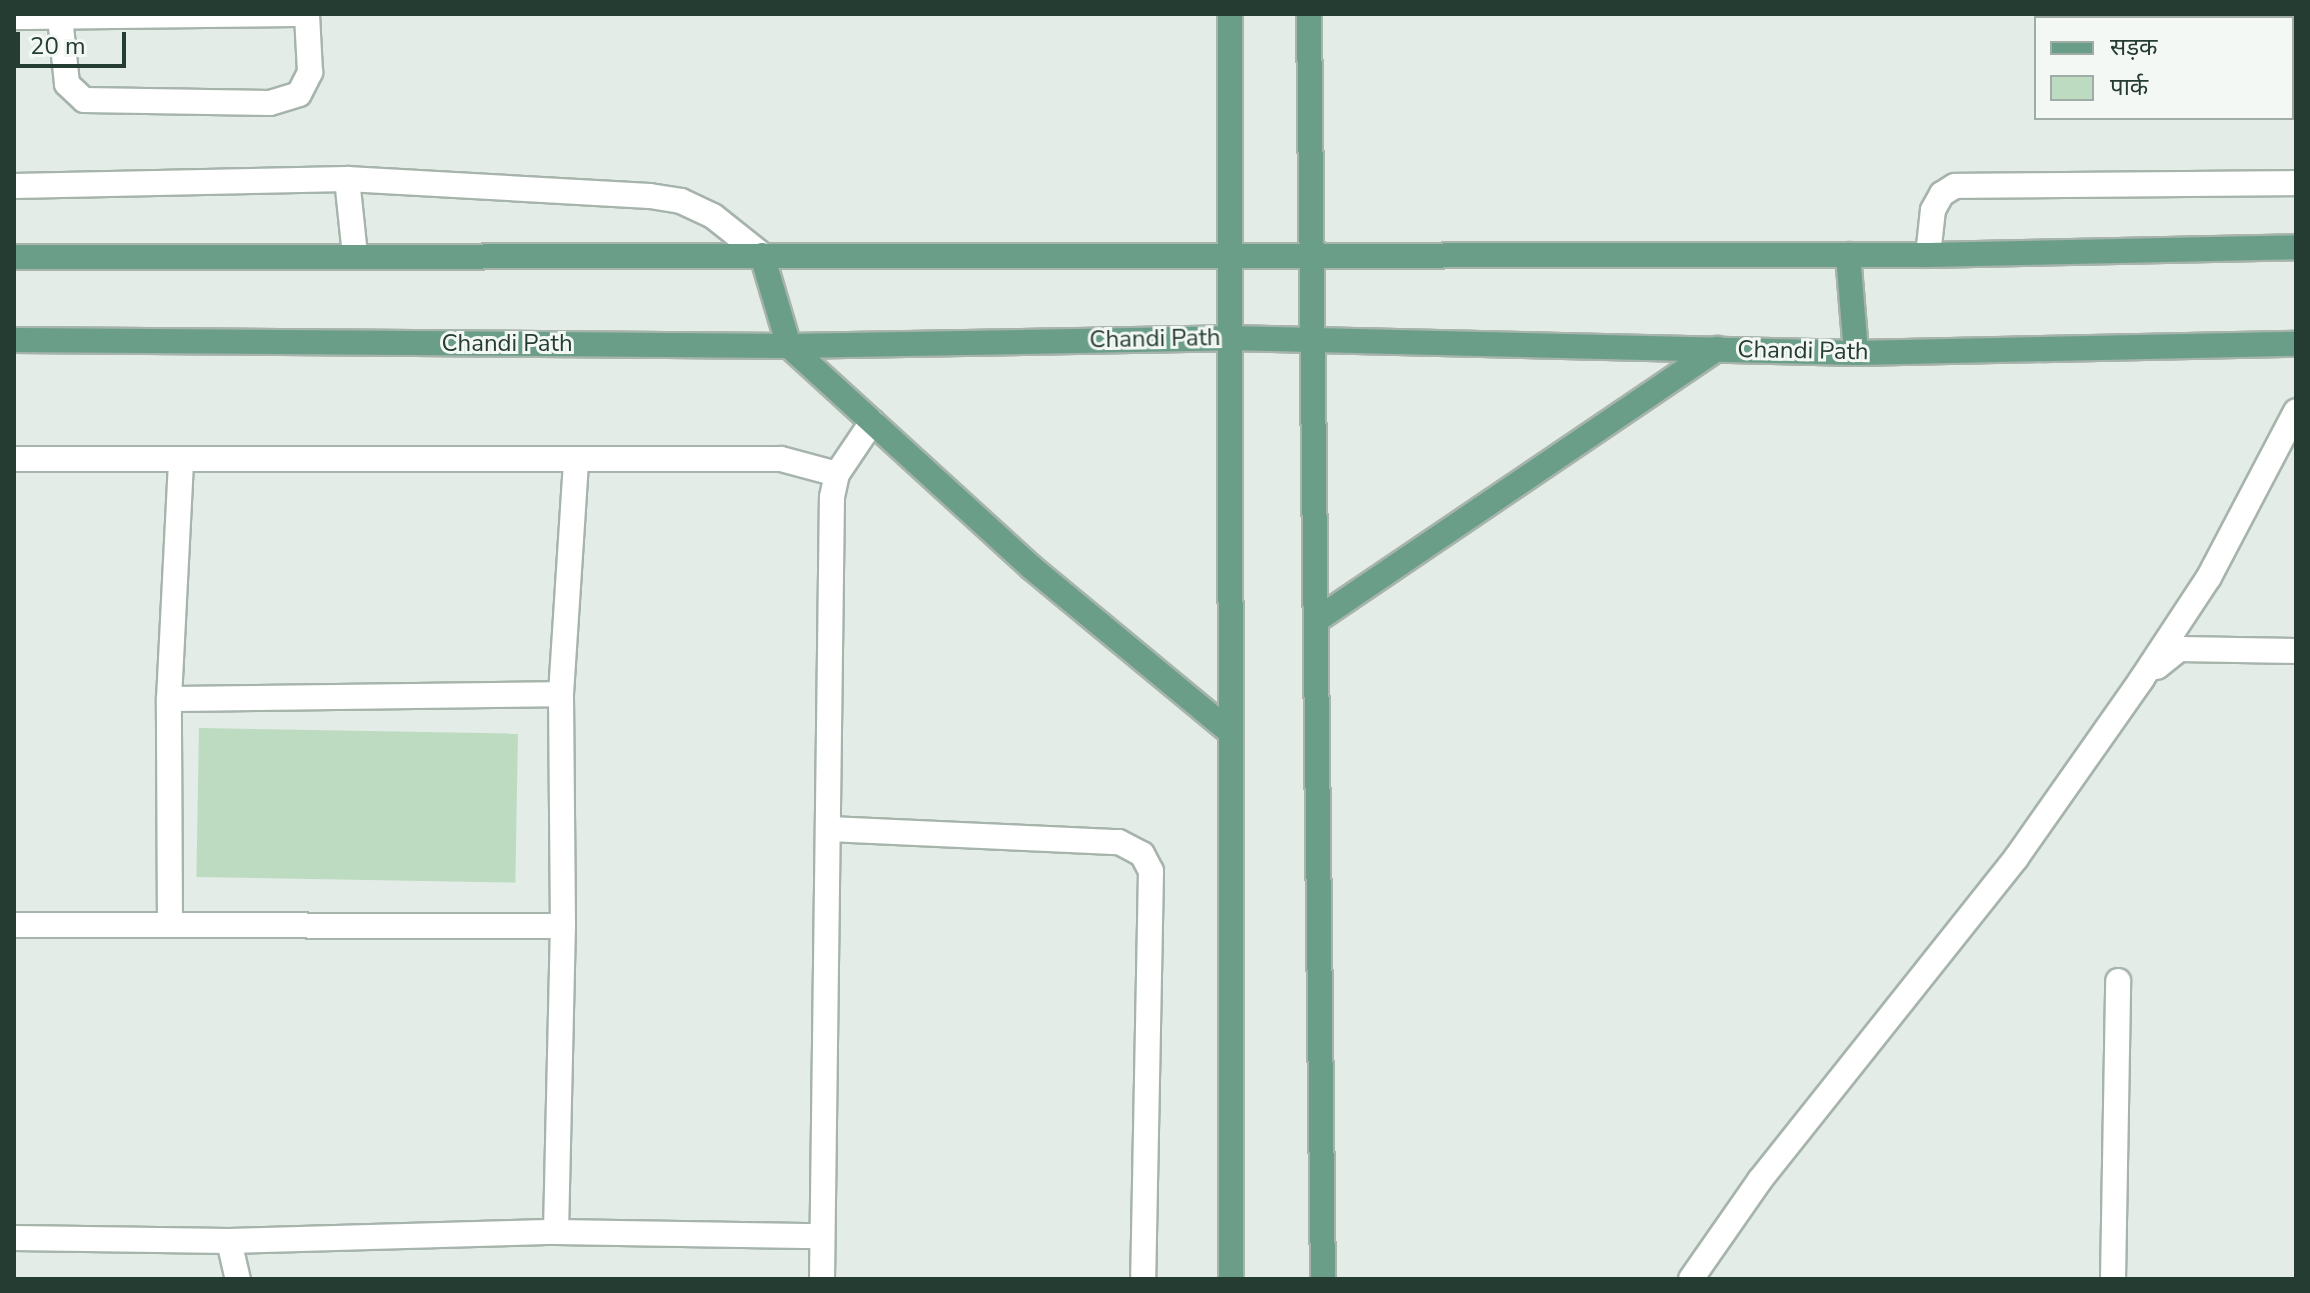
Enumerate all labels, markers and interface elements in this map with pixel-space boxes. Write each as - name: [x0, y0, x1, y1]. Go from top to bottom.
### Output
- scale bar: [20, 16, 130, 66]
- legend: [2034, 16, 2294, 120]
- text: 20 m: [30, 30, 86, 62]
- text: सड़क: [2110, 31, 2158, 63]
- text: पार्क: [2110, 71, 2148, 103]
- street label: Chandi Path: [1089, 323, 1221, 355]
- street label: Chandi Path: [441, 330, 573, 358]
- street label: Chandi Path: [1737, 335, 1869, 367]

